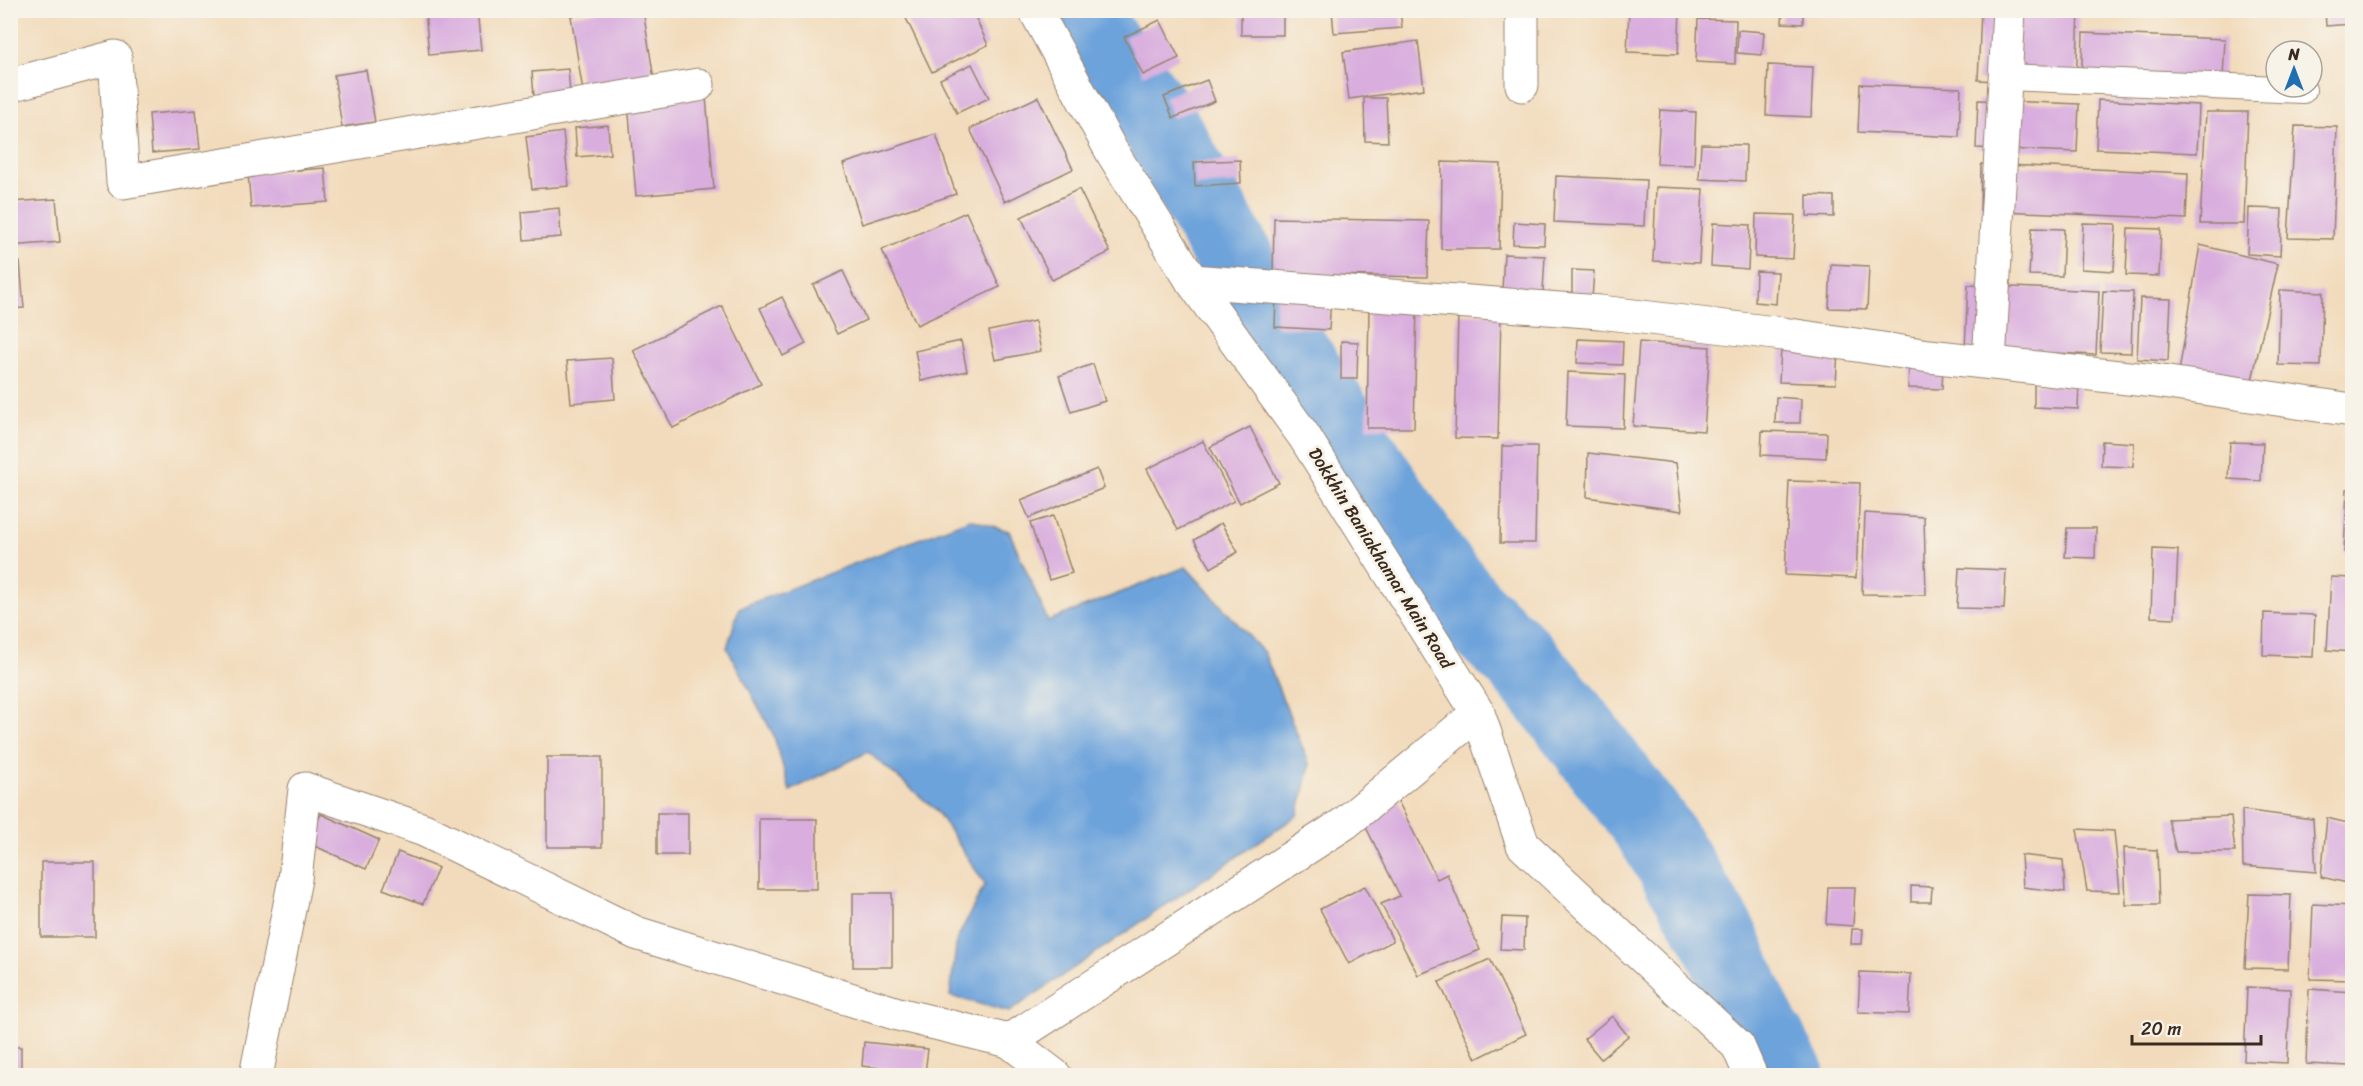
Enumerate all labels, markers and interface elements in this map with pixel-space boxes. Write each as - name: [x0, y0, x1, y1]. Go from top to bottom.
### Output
- north arrow: [2264, 39, 2324, 99]
- text: N: [2287, 40, 2300, 69]
- street label: Dokkhin Baniakhamar Main Road: [1299, 441, 1463, 677]
- scale bar: [2132, 1008, 2261, 1046]
- text: 20 m: [2141, 1013, 2181, 1045]

